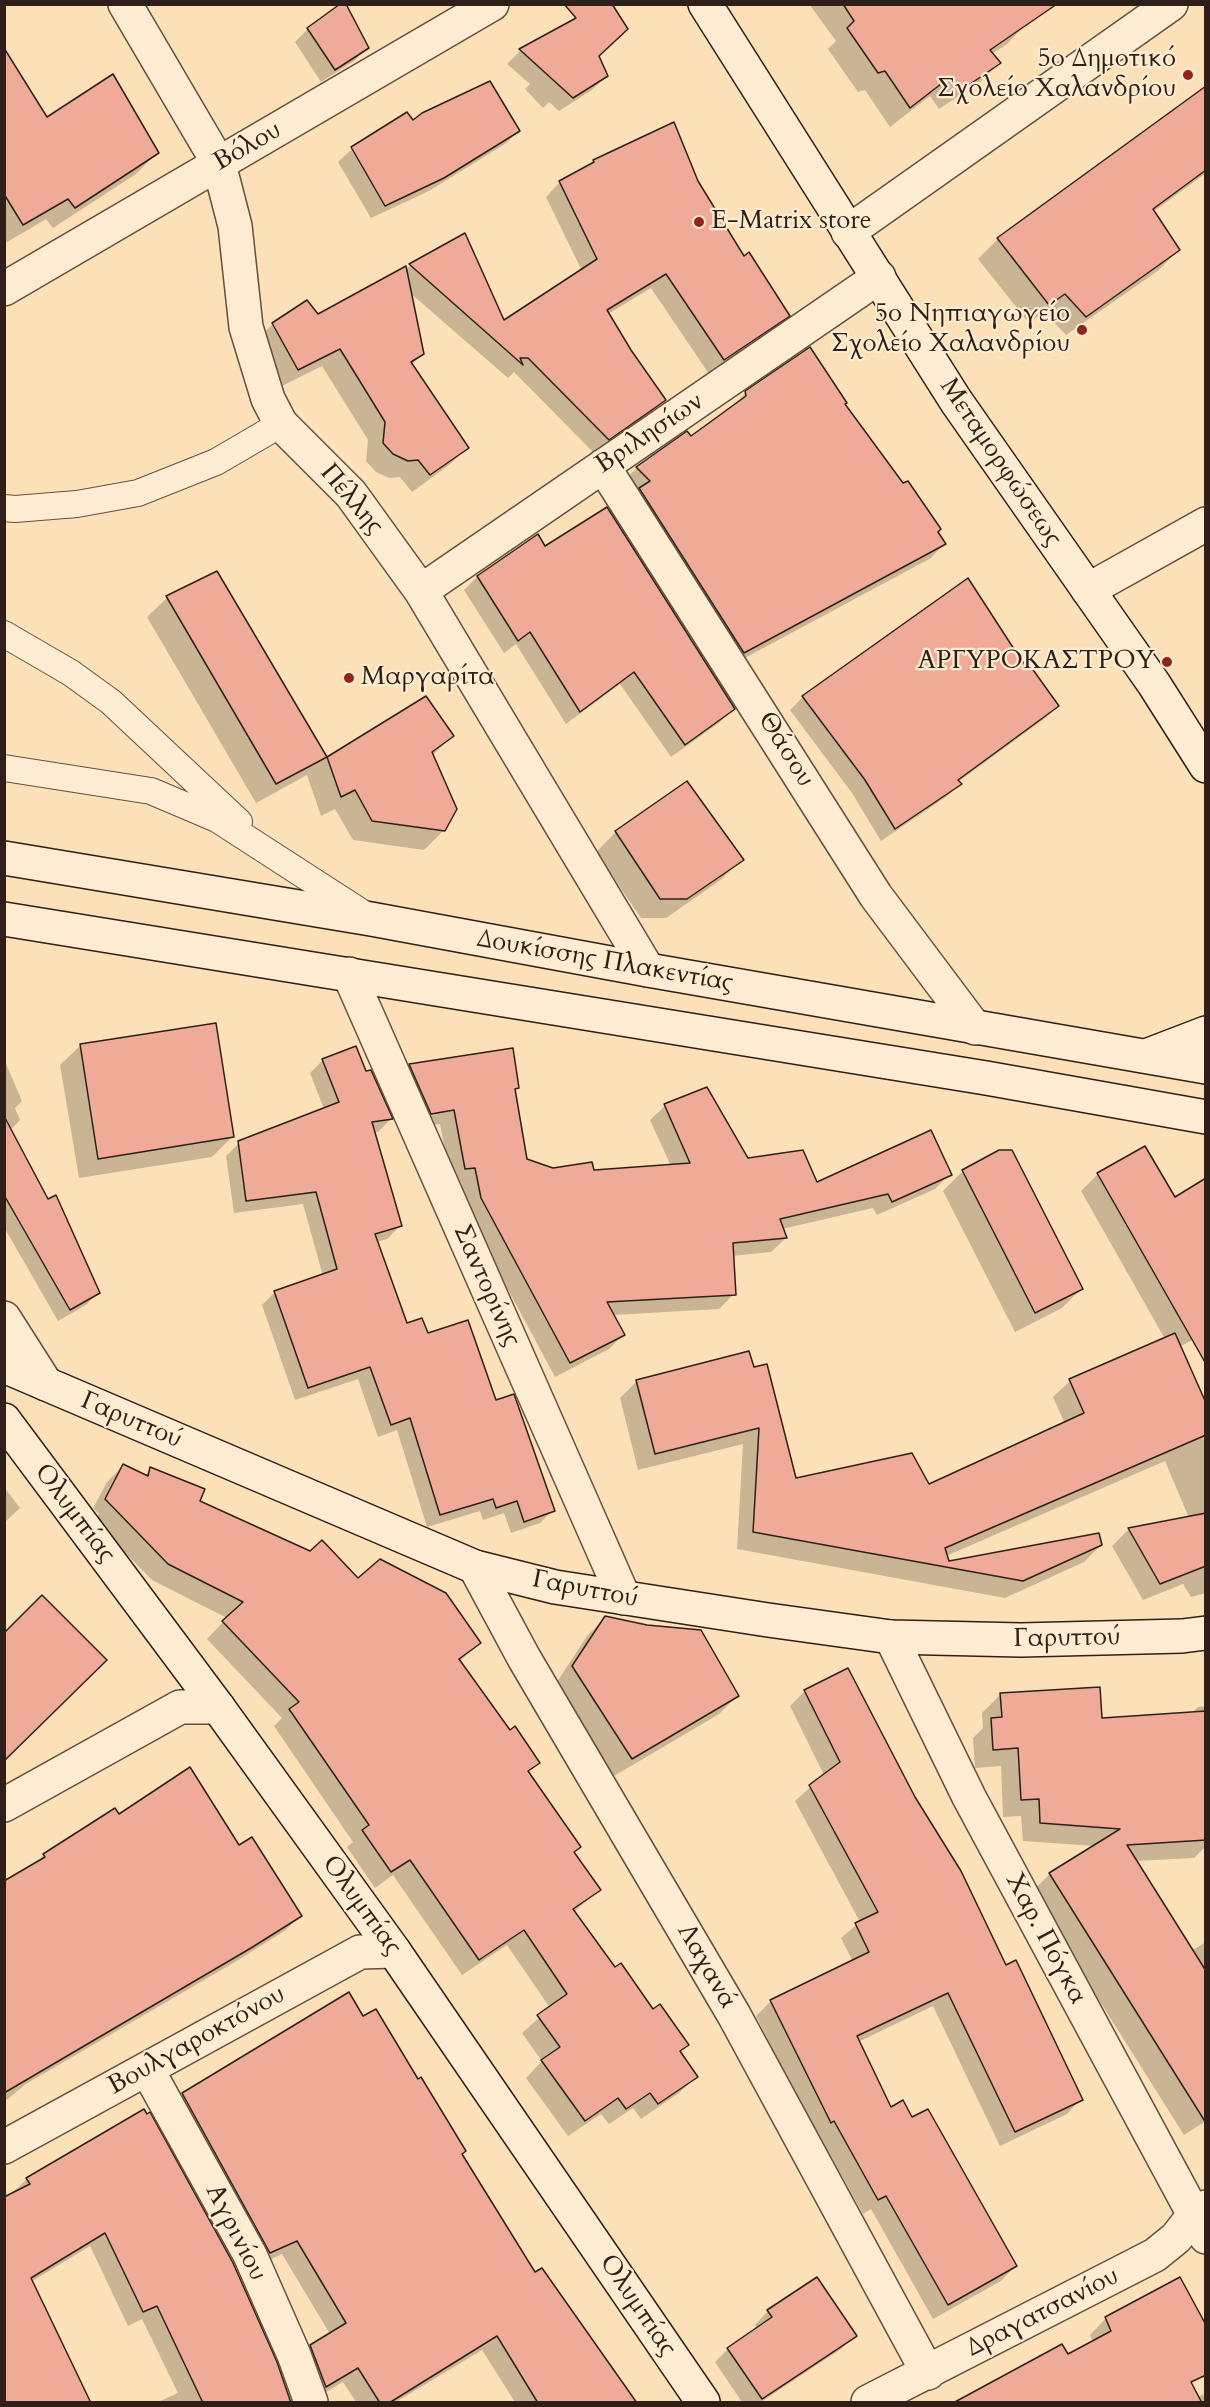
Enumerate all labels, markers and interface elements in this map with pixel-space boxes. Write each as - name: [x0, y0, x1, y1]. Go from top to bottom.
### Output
- place label: 5ο Δημοτικό Σχολείο Χαλανδρίου: [937, 44, 1176, 106]
- marker: 5ο Δημοτικό Σχολείο Χαλανδρίου: [1181, 68, 1195, 82]
- street label: Βόλου: [209, 115, 287, 179]
- place label: E-Matrix store: [711, 206, 872, 238]
- marker: E-Matrix store: [692, 215, 706, 229]
- place label: 5ο Νηπιαγωγείο Σχολείο Χαλανδρίου: [831, 299, 1070, 360]
- marker: 5ο Νηπιαγωγείο Σχολείο Χαλανδρίου: [1075, 323, 1089, 337]
- street label: Μεταμορφώσεως: [932, 373, 1068, 553]
- street label: Βριλησίων: [590, 387, 710, 481]
- street label: Πέλλης: [312, 458, 390, 542]
- place label: ΑΡΓΥΡΟΚΑΣΤΡΟΥ: [918, 646, 1155, 678]
- marker: ΑΡΓΥΡΟΚΑΣΤΡΟΥ: [1160, 655, 1174, 669]
- place label: Μαργαρίτα: [361, 662, 494, 694]
- marker: Μαργαρίτα: [342, 671, 356, 685]
- street label: Θάσου: [750, 707, 820, 793]
- street label: Δουκίσσης Πλακεντίας: [474, 924, 736, 1000]
- street label: Σαντορίνης: [445, 1220, 527, 1352]
- street label: Γαρυττού: [76, 1386, 186, 1456]
- street label: Ολυμπίας: [27, 1458, 121, 1570]
- street label: Γαρυττού: [530, 1564, 640, 1616]
- street label: Γαρυττού: [1013, 1622, 1121, 1656]
- street label: Ολυμπίας: [314, 1850, 408, 1962]
- street label: Χαρ. Πόγκα: [998, 1868, 1092, 2010]
- street label: Λαχανά: [669, 1919, 743, 2015]
- street label: Βουλγαροκτόνου: [103, 1979, 291, 2103]
- street label: Αγρινίου: [197, 2179, 273, 2287]
- street label: Ολυμπίας: [592, 2249, 682, 2363]
- street label: Δραγατσανίου: [962, 2261, 1124, 2365]

